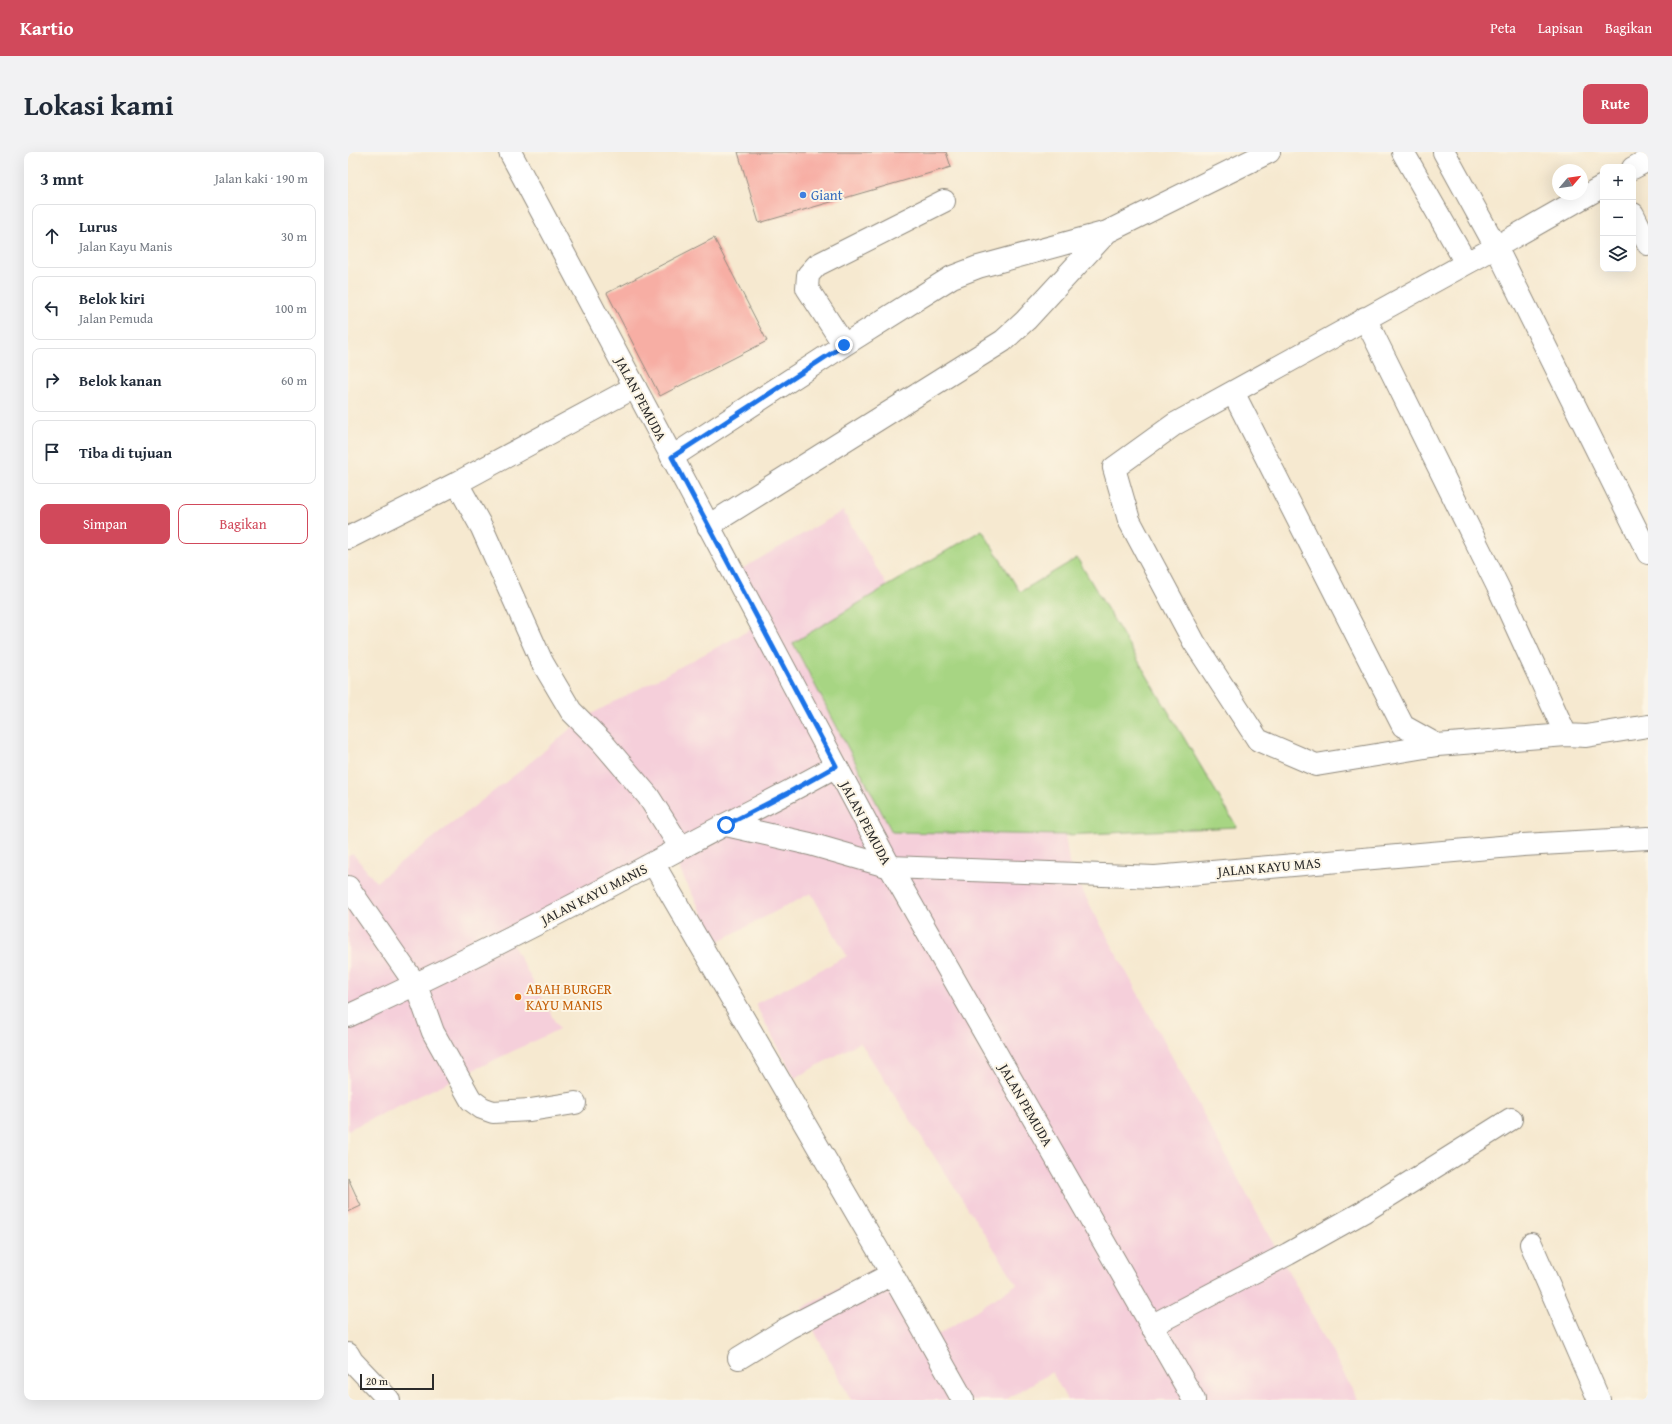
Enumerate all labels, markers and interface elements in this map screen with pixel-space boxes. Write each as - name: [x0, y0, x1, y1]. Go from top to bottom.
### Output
- text: Kartio: [20, 14, 74, 42]
- text: Peta: [1490, 18, 1516, 38]
- text: Lapisan: [1538, 18, 1583, 38]
- text: Bagikan: [1605, 18, 1652, 38]
- text: Lokasi kami: [24, 84, 174, 125]
- button: Rute: [1583, 84, 1648, 124]
- north arrow: [1552, 164, 1588, 200]
- map controls: [1600, 164, 1636, 272]
- button: +: [1600, 164, 1636, 200]
- text: 3 mnt: [40, 166, 84, 191]
- text: Jalan kaki · 190 m: [215, 169, 308, 188]
- place label: Giant: [811, 185, 843, 205]
- marker: Giant: [798, 190, 808, 200]
- button: −: [1600, 200, 1636, 236]
- text: Lurus: [79, 216, 117, 237]
- icon: ahead: [41, 225, 63, 247]
- text: 30 m: [281, 227, 307, 246]
- button: layers: [1600, 236, 1636, 272]
- text: Jalan Kayu Manis: [79, 237, 172, 256]
- text: Belok kiri: [79, 288, 145, 309]
- icon: left: [41, 297, 63, 319]
- text: 100 m: [275, 299, 307, 318]
- text: Jalan Pemuda: [79, 309, 153, 328]
- route end: [835, 336, 853, 354]
- street label: JALAN PEMUDA: [610, 352, 672, 445]
- icon: right: [41, 369, 63, 391]
- text: Belok kanan: [79, 370, 162, 391]
- text: 60 m: [281, 371, 307, 390]
- icon: arrive: [41, 441, 63, 463]
- text: Tiba di tujuan: [79, 442, 172, 463]
- button: Simpan: [40, 504, 170, 544]
- button: Bagikan: [178, 504, 308, 544]
- street label: JALAN PEMUDA: [835, 776, 897, 869]
- route start: [717, 816, 735, 834]
- street label: JALAN KAYU MAS: [1215, 853, 1322, 882]
- street label: JALAN KAYU MANIS: [536, 858, 651, 930]
- place label: ABAH BURGER KAYU MANIS: [526, 979, 613, 1015]
- marker: ABAH BURGER KAYU MANIS: [513, 992, 523, 1002]
- street label: JALAN PEMUDA: [993, 1058, 1058, 1150]
- scale bar: [360, 1372, 434, 1391]
- text: 20 m: [366, 1373, 388, 1389]

